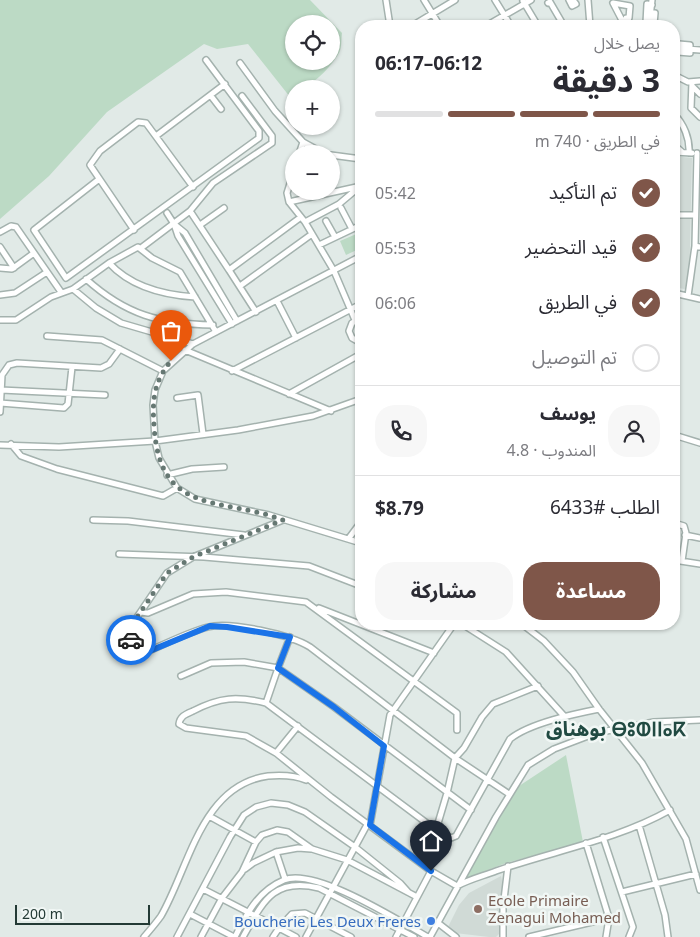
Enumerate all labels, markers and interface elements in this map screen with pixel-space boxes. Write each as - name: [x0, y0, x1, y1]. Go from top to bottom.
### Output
- map controls: [285, 15, 340, 200]
- button: locate: [285, 15, 340, 70]
- text: يصل خلال: [594, 32, 660, 54]
- text: 06:12–06:17: [375, 50, 482, 76]
- text: 3 دقيقة: [553, 58, 660, 101]
- button: +: [285, 80, 340, 135]
- text: في الطريق · 740 m: [535, 130, 660, 152]
- button: −: [285, 145, 340, 200]
- text: تم التأكيد: [549, 179, 617, 205]
- icon: check: [632, 179, 660, 207]
- text: 05:42: [375, 182, 416, 204]
- text: قيد التحضير: [525, 234, 617, 260]
- icon: check: [632, 234, 660, 262]
- text: 05:53: [375, 237, 416, 259]
- text: في الطريق: [539, 289, 617, 315]
- icon: check: [632, 289, 660, 317]
- text: 06:06: [375, 292, 416, 314]
- pin: [150, 310, 192, 361]
- icon: bag: [157, 317, 185, 345]
- text: تم التوصيل: [532, 344, 617, 370]
- text: يوسف: [540, 400, 596, 426]
- button: phone: [375, 405, 427, 457]
- button: person: [608, 405, 660, 457]
- text: المندوب · 4.8: [507, 439, 596, 461]
- text: الطلب #6433: [550, 494, 660, 520]
- text: $8.79: [375, 495, 424, 521]
- button: مشاركة: [375, 562, 513, 620]
- button: مساعدة: [523, 562, 660, 620]
- courier: [106, 615, 156, 665]
- icon: car: [117, 626, 145, 654]
- district label: بوهناق ⴱⵓⵀⵏⵏⴰⴽ: [546, 715, 686, 742]
- pin: [410, 820, 452, 871]
- icon: home: [417, 827, 445, 855]
- place label: Ecole Primaire Zenagui Mohamed: [488, 890, 621, 927]
- scale bar: [15, 902, 150, 925]
- marker: Ecole Primaire Zenagui Mohamed: [472, 903, 484, 915]
- text: 200 m: [22, 904, 63, 923]
- place label: Boucherie Les Deux Freres: [234, 911, 421, 931]
- marker: Boucherie Les Deux Freres: [425, 915, 437, 927]

